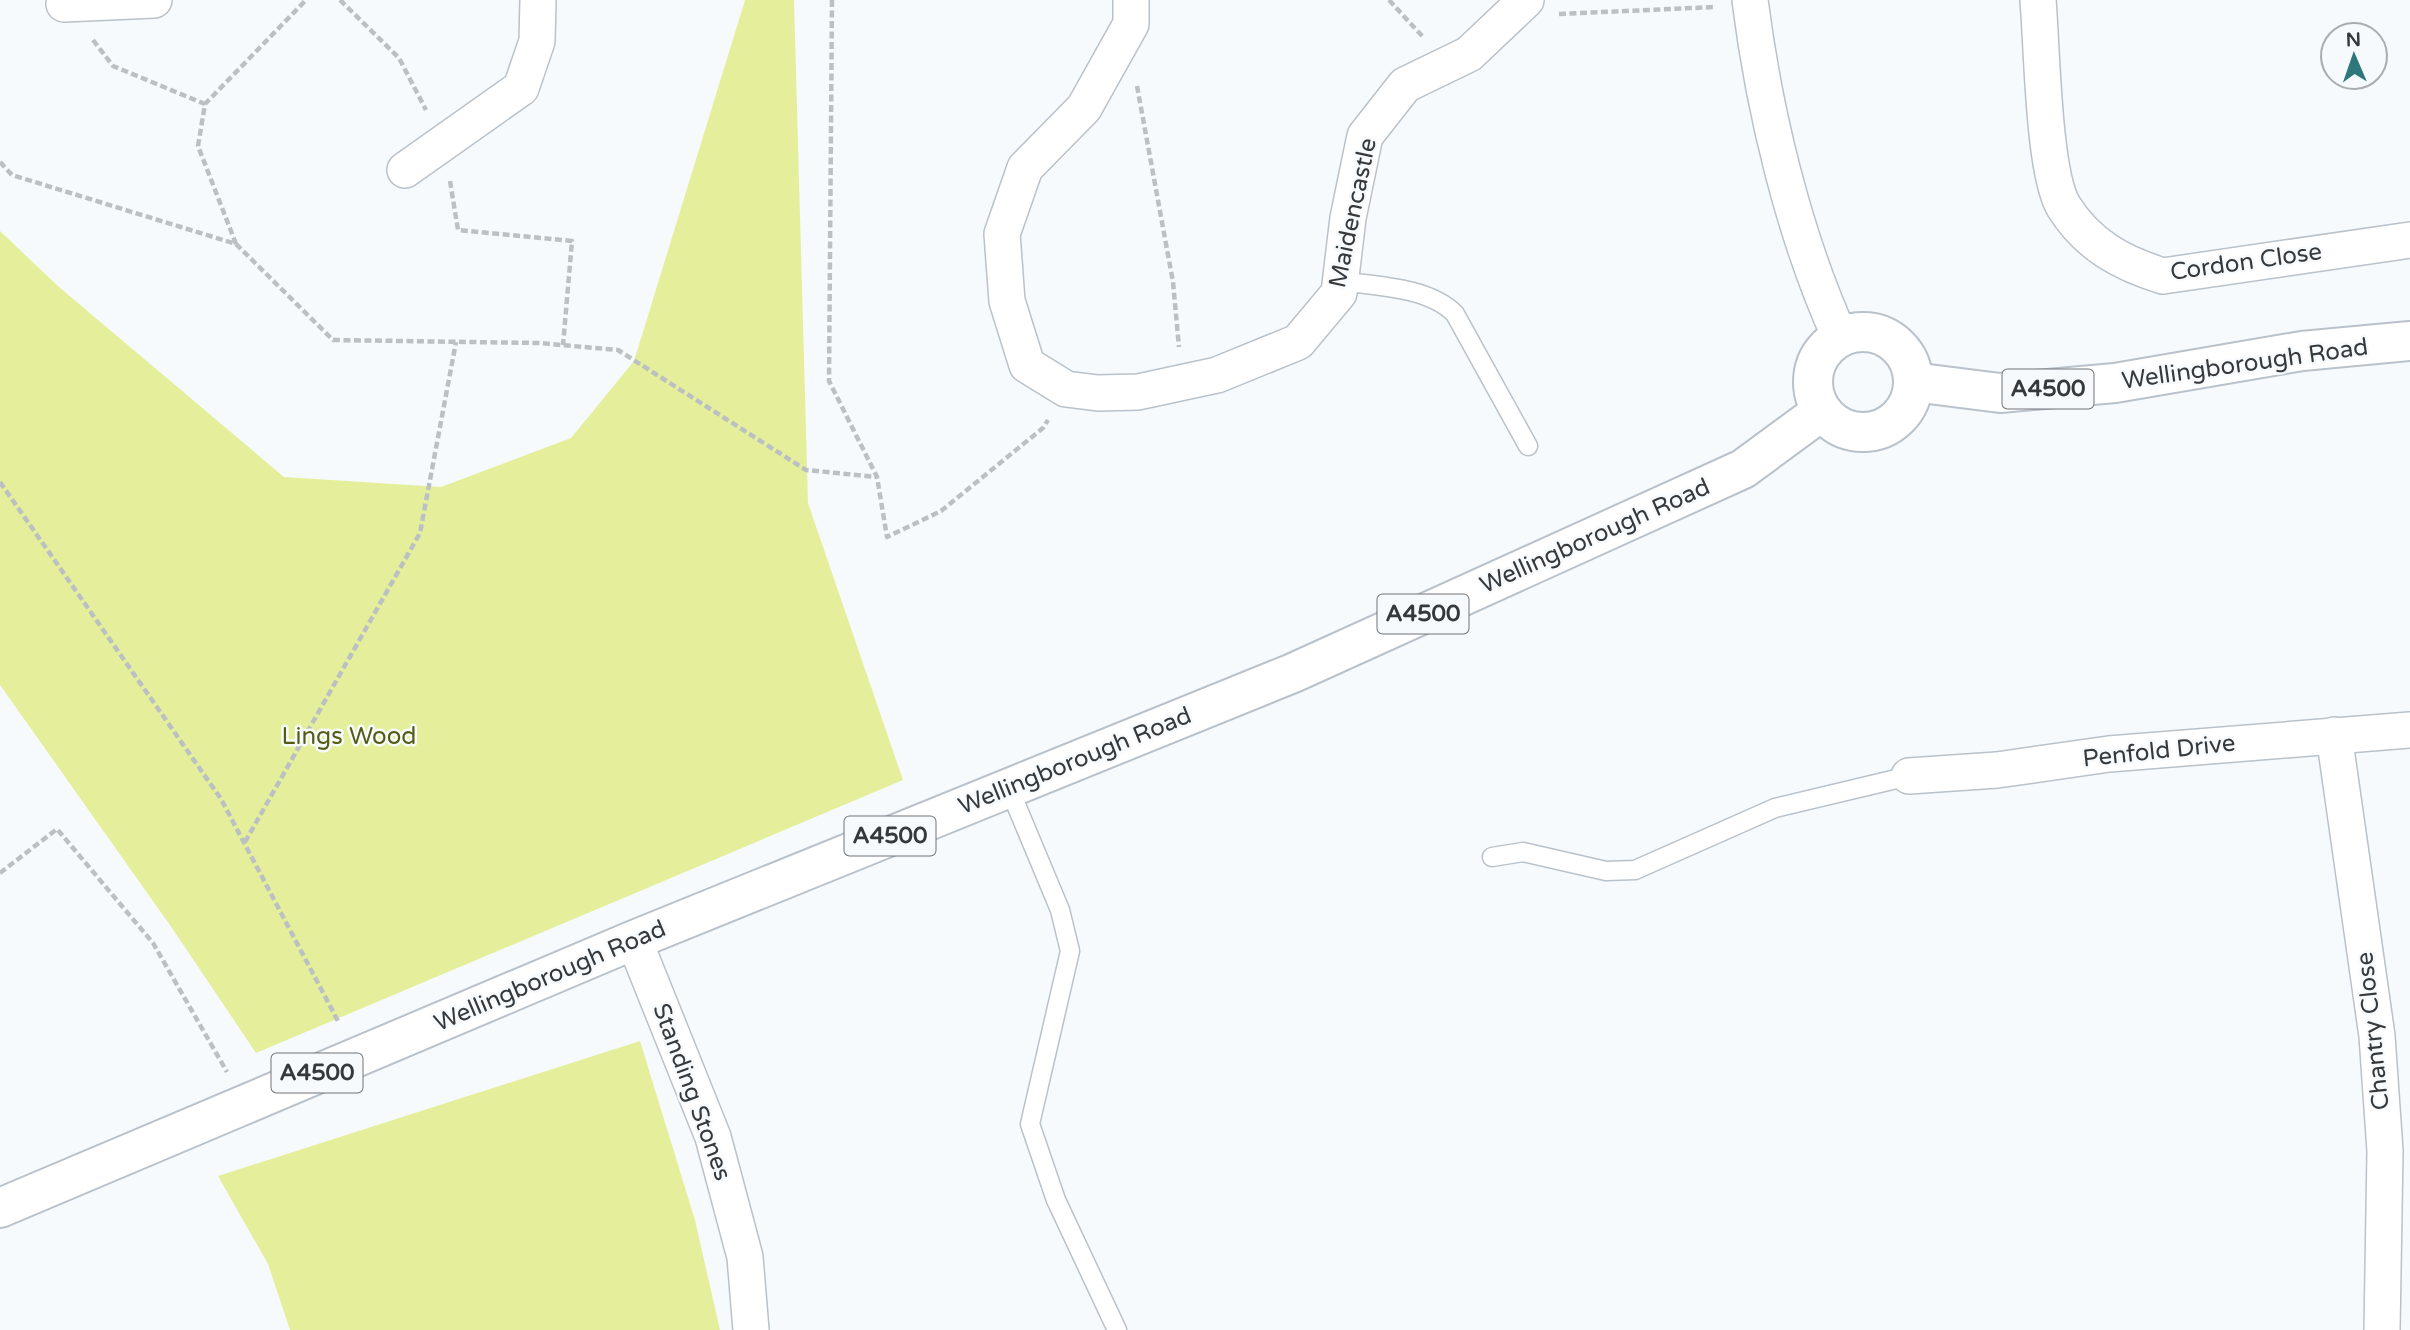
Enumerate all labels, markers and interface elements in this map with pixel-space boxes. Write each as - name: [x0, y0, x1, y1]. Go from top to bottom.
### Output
- north arrow: [2319, 21, 2389, 91]
- text: N: [2345, 29, 2361, 51]
- street label: Maidencastle: [1323, 135, 1383, 291]
- street label: Cordon Close: [2168, 237, 2324, 287]
- street label: Wellingborough Road: [2120, 332, 2370, 396]
- road number: A4500: [2002, 370, 2094, 408]
- street label: Wellingborough Road: [1476, 472, 1714, 600]
- road number: A4500: [1378, 594, 1468, 634]
- street label: Wellingborough Road: [954, 701, 1196, 821]
- park label: Lings Wood: [282, 722, 416, 751]
- street label: Penfold Drive: [2081, 729, 2237, 773]
- road number: A4500: [844, 816, 936, 856]
- street label: Wellingborough Road: [430, 914, 670, 1038]
- street label: Chantry Close: [2350, 950, 2396, 1112]
- street label: Standing Stones: [647, 1000, 737, 1184]
- road number: A4500: [272, 1054, 362, 1092]

